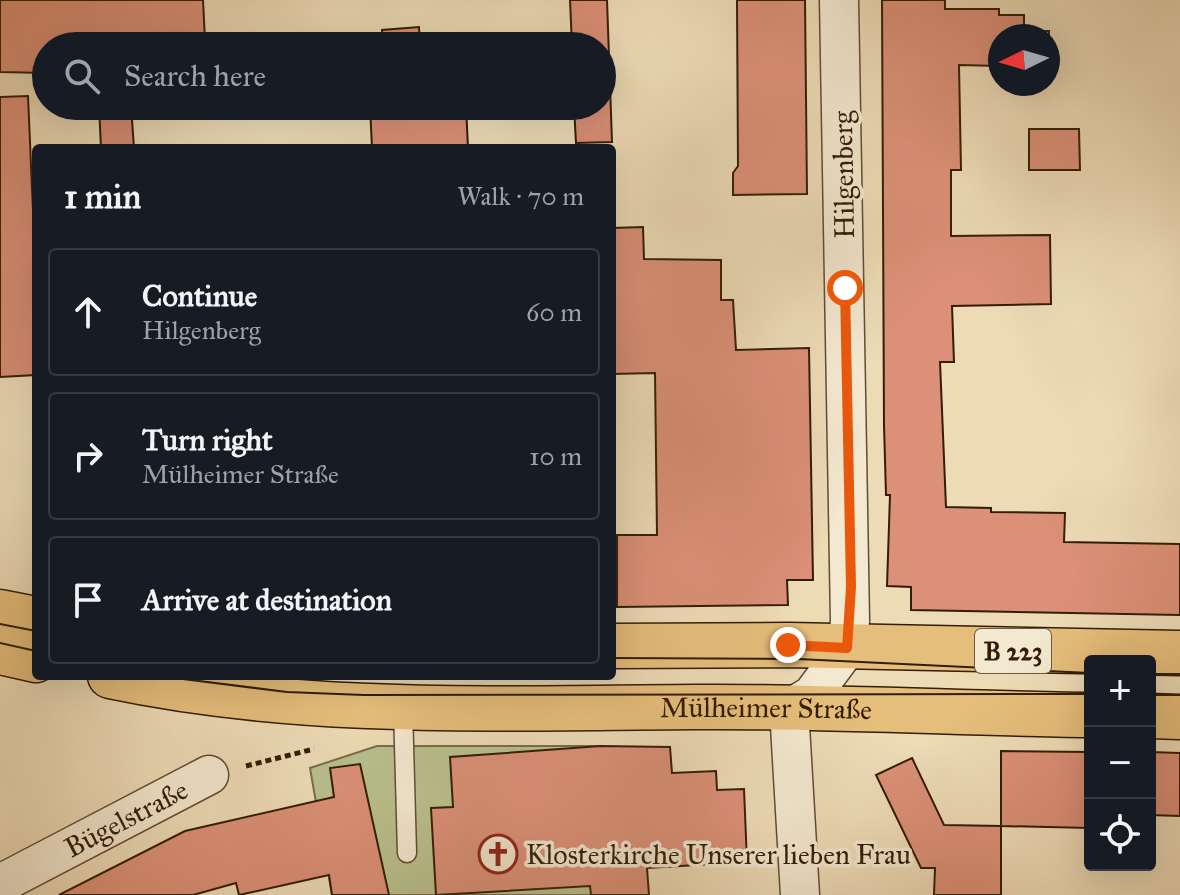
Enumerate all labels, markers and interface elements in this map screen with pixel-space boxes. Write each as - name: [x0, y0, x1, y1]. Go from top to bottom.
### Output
- north arrow: [988, 24, 1060, 96]
- search box: [32, 32, 616, 120]
- icon: search: [60, 54, 104, 98]
- text: Search here: [124, 58, 266, 94]
- street label: Hilgenberg: [825, 110, 862, 239]
- text: 1 min: [64, 176, 141, 217]
- text: Walk · 70 m: [457, 180, 584, 212]
- route start: [827, 270, 863, 306]
- text: Continue: [142, 278, 257, 314]
- icon: ahead: [66, 290, 110, 334]
- text: 60 m: [526, 296, 582, 328]
- text: Hilgenberg: [142, 314, 261, 346]
- text: Turn right: [142, 422, 273, 458]
- icon: right: [66, 434, 110, 478]
- text: 10 m: [529, 440, 582, 472]
- text: Mülheimer Straße: [142, 458, 339, 490]
- icon: arrive: [66, 578, 110, 622]
- text: Arrive at destination: [142, 582, 392, 618]
- route end: [770, 627, 806, 663]
- road number: B 223: [975, 629, 1051, 673]
- map controls: [1084, 655, 1156, 871]
- button: +: [1084, 655, 1156, 727]
- street label: Mülheimer Straße: [660, 690, 872, 727]
- button: −: [1084, 727, 1156, 799]
- street label: Bügelstraße: [58, 772, 194, 865]
- button: locate: [1084, 799, 1156, 871]
- church icon: Klosterkirche Unserer lieben Frau: [477, 833, 519, 875]
- place label: Klosterkirche Unserer lieben Frau: [526, 837, 911, 872]

